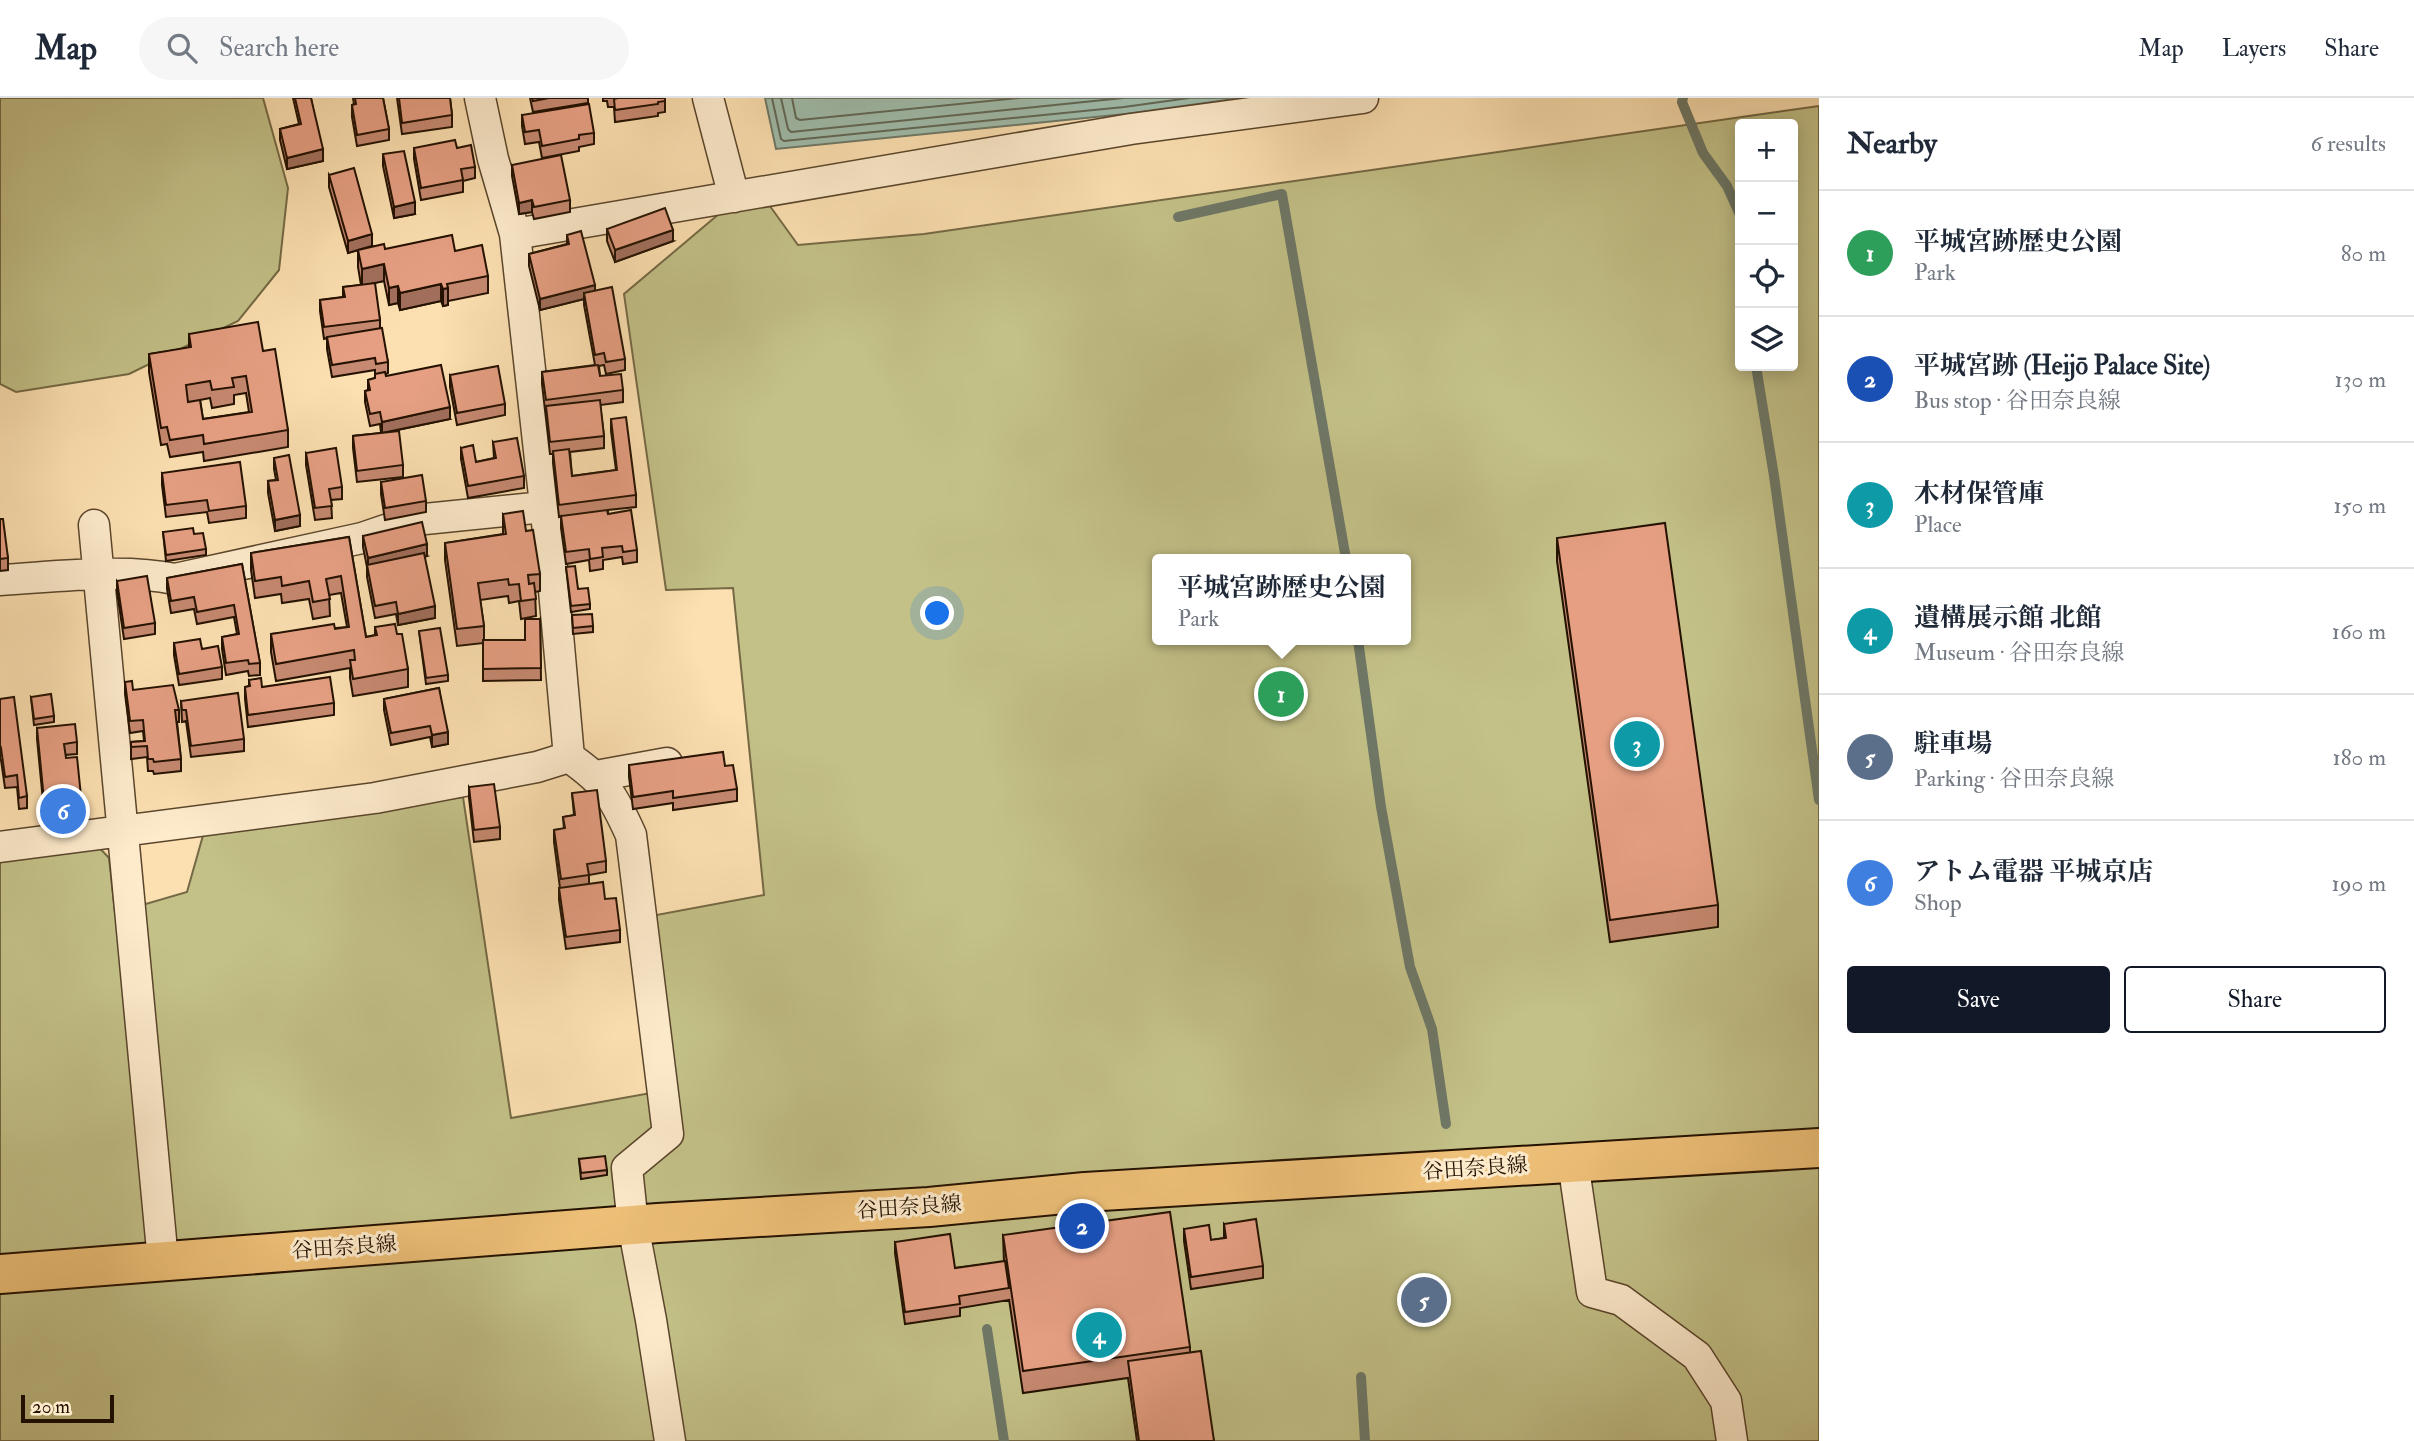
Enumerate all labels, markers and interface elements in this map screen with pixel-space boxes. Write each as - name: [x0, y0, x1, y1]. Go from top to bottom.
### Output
- search box: [139, 17, 629, 80]
- text: Map: [35, 28, 97, 69]
- icon: search: [163, 29, 201, 67]
- text: Search here: [219, 32, 339, 64]
- text: Map: [2139, 33, 2184, 64]
- text: Layers: [2222, 33, 2286, 64]
- text: Share: [2324, 33, 2379, 64]
- map controls: [1735, 119, 1798, 371]
- button: +: [1735, 119, 1798, 182]
- text: Nearby: [1847, 125, 1937, 162]
- text: 6 results: [2311, 129, 2386, 158]
- button: −: [1735, 182, 1798, 245]
- text: 平城宮跡歴史公園: [1914, 226, 2122, 258]
- text: 1: [1866, 239, 1874, 268]
- text: 80 m: [2341, 239, 2386, 268]
- button: locate: [1735, 245, 1798, 308]
- text: Park: [1914, 258, 1956, 287]
- button: layers: [1735, 308, 1798, 371]
- text: 平城宮跡 (Heijō Palace Site): [1914, 350, 2210, 382]
- text: 2: [1864, 365, 1876, 394]
- text: 130 m: [2334, 365, 2386, 394]
- text: Bus stop · 谷田奈良線: [1914, 386, 2121, 415]
- text: 木材保管庫: [1914, 478, 2044, 510]
- text: 3: [1866, 491, 1874, 520]
- text: 150 m: [2333, 491, 2386, 520]
- text: Place: [1914, 510, 1962, 539]
- popup: [1152, 554, 1411, 645]
- text: 平城宮跡歴史公園: [1177, 572, 1386, 604]
- your location: [920, 596, 954, 630]
- text: 遺構展示館 北館: [1914, 602, 2101, 634]
- text: Park: [1177, 604, 1219, 633]
- text: 4: [1864, 617, 1876, 646]
- text: 160 m: [2332, 617, 2386, 646]
- text: Museum · 谷田奈良線: [1914, 638, 2124, 667]
- pin: 1: [1258, 668, 1304, 720]
- pin: 3: [1614, 718, 1660, 770]
- text: 駐車場: [1914, 728, 1992, 760]
- text: 5: [1865, 743, 1875, 772]
- text: 180 m: [2333, 743, 2386, 772]
- text: Parking · 谷田奈良線: [1914, 764, 2114, 793]
- pin: 6: [40, 785, 86, 837]
- text: アトム電器 平城京店: [1914, 856, 2153, 888]
- text: 6: [1864, 869, 1876, 898]
- text: 190 m: [2332, 869, 2386, 898]
- text: Shop: [1914, 888, 1962, 917]
- button: Save: [1847, 966, 2110, 1033]
- button: Share: [2124, 966, 2386, 1033]
- street label: 谷田奈良線: [1422, 1151, 1528, 1186]
- street label: 谷田奈良線: [856, 1190, 962, 1225]
- pin: 2: [1059, 1200, 1105, 1252]
- street label: 谷田奈良線: [291, 1230, 397, 1265]
- pin: 5: [1401, 1274, 1447, 1326]
- pin: 4: [1076, 1309, 1122, 1361]
- scale bar: [21, 1392, 114, 1424]
- text: 20 m: [32, 1395, 70, 1419]

